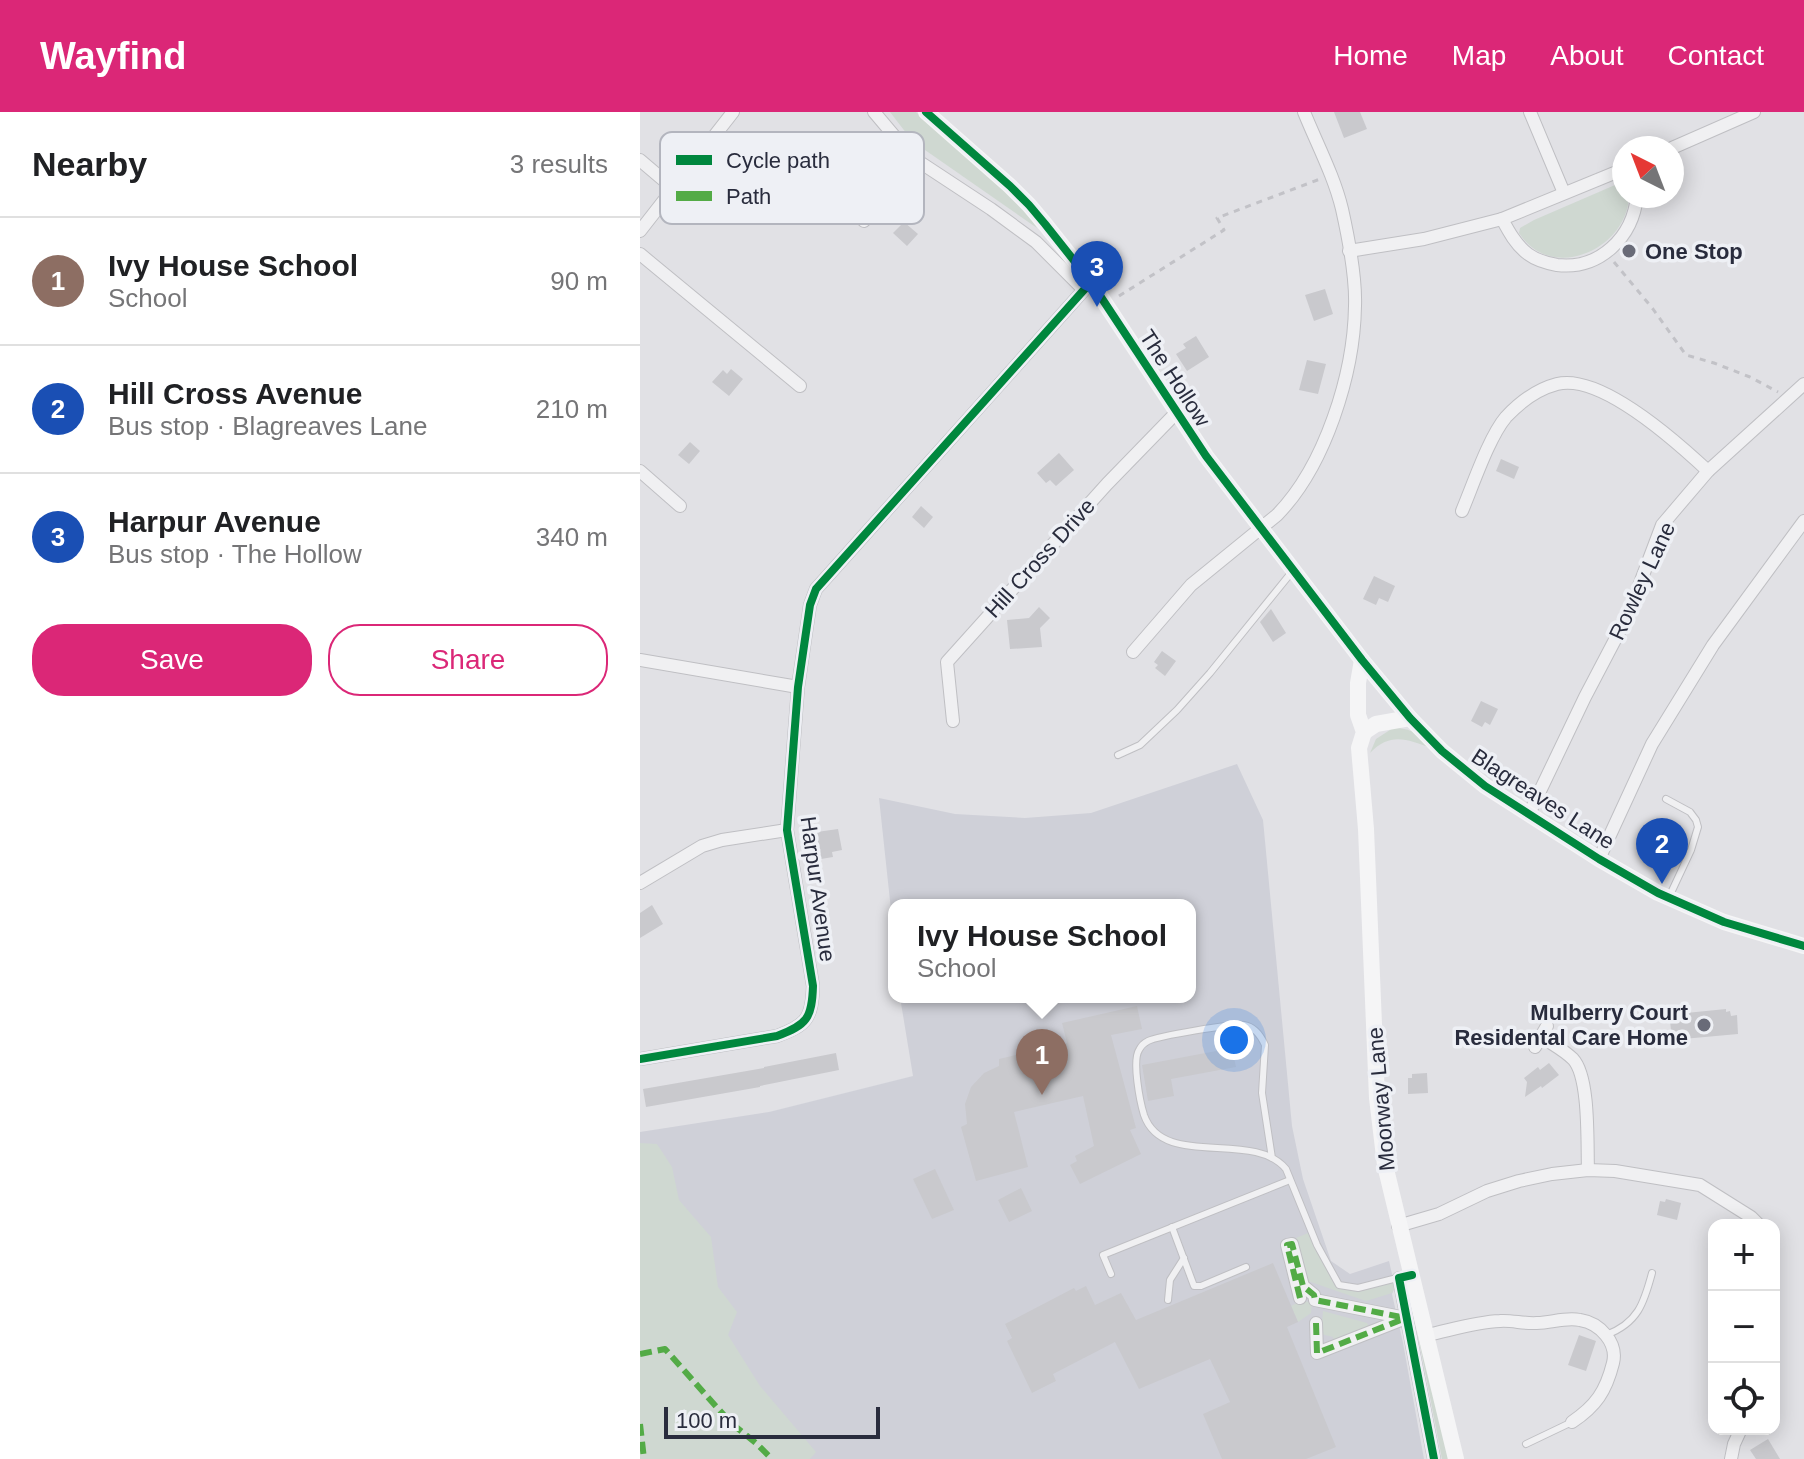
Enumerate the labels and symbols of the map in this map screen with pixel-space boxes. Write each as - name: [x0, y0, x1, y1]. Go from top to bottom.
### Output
- legend: [660, 132, 924, 224]
- north arrow: [1612, 136, 1684, 208]
- text: Cycle path: [726, 148, 830, 173]
- text: Path: [726, 184, 771, 209]
- place label: One Stop: [1645, 239, 1743, 264]
- pin: 3: [1071, 241, 1123, 307]
- marker: One Stop: [1620, 242, 1638, 260]
- street label: The Hollow: [1135, 325, 1216, 431]
- street label: Hill Cross Drive: [980, 493, 1100, 623]
- street label: Rowley Lane: [1604, 518, 1680, 644]
- street label: Blagreaves Lane: [1467, 744, 1619, 854]
- street label: Harpur Avenue: [795, 815, 841, 963]
- pin: 2: [1636, 818, 1688, 884]
- place label: Mulberry Court Residental Care Home: [1454, 1000, 1689, 1050]
- marker: Mulberry Court Residental Care Home: [1695, 1016, 1713, 1034]
- your location: [1214, 1020, 1254, 1060]
- street label: Moorway Lane: [1362, 1026, 1400, 1172]
- pin: 1: [1016, 1029, 1068, 1095]
- scale bar: [664, 1403, 880, 1439]

